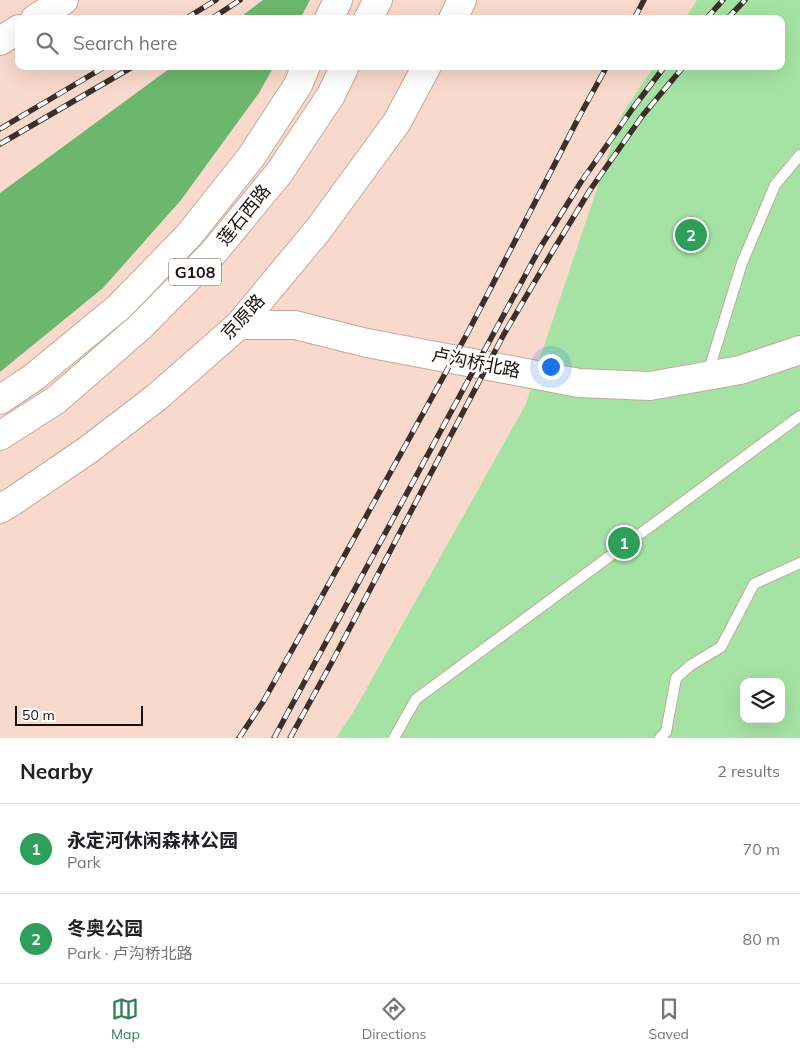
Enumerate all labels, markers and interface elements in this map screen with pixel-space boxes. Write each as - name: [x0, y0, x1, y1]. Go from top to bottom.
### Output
- search box: [15, 15, 785, 70]
- icon: search: [33, 29, 61, 57]
- text: Search here: [73, 31, 177, 55]
- street label: 莲石西路: [212, 179, 275, 250]
- pin: 2: [675, 216, 707, 254]
- road number: G108: [169, 258, 221, 286]
- street label: 京原路: [216, 289, 269, 344]
- street label: 卢沟桥北路: [430, 343, 522, 382]
- your location: [538, 354, 564, 380]
- pin: 1: [608, 524, 640, 562]
- map controls: [740, 678, 785, 723]
- button: layers: [740, 678, 785, 723]
- scale bar: [15, 703, 142, 726]
- text: 50 m: [22, 706, 55, 724]
- text: Nearby: [20, 758, 93, 784]
- text: 2 results: [717, 761, 780, 781]
- text: 永定河休闲森林公园: [67, 828, 238, 852]
- text: 1: [31, 839, 41, 859]
- text: 70 m: [743, 839, 780, 859]
- text: Park: [67, 852, 101, 872]
- text: 冬奥公园: [67, 916, 143, 940]
- text: 2: [31, 929, 41, 949]
- text: 80 m: [743, 929, 780, 949]
- text: Park · 卢沟桥北路: [67, 943, 193, 963]
- tab: Map: [111, 995, 140, 1043]
- tab: Directions: [362, 995, 427, 1043]
- tab: Saved: [649, 995, 689, 1043]

